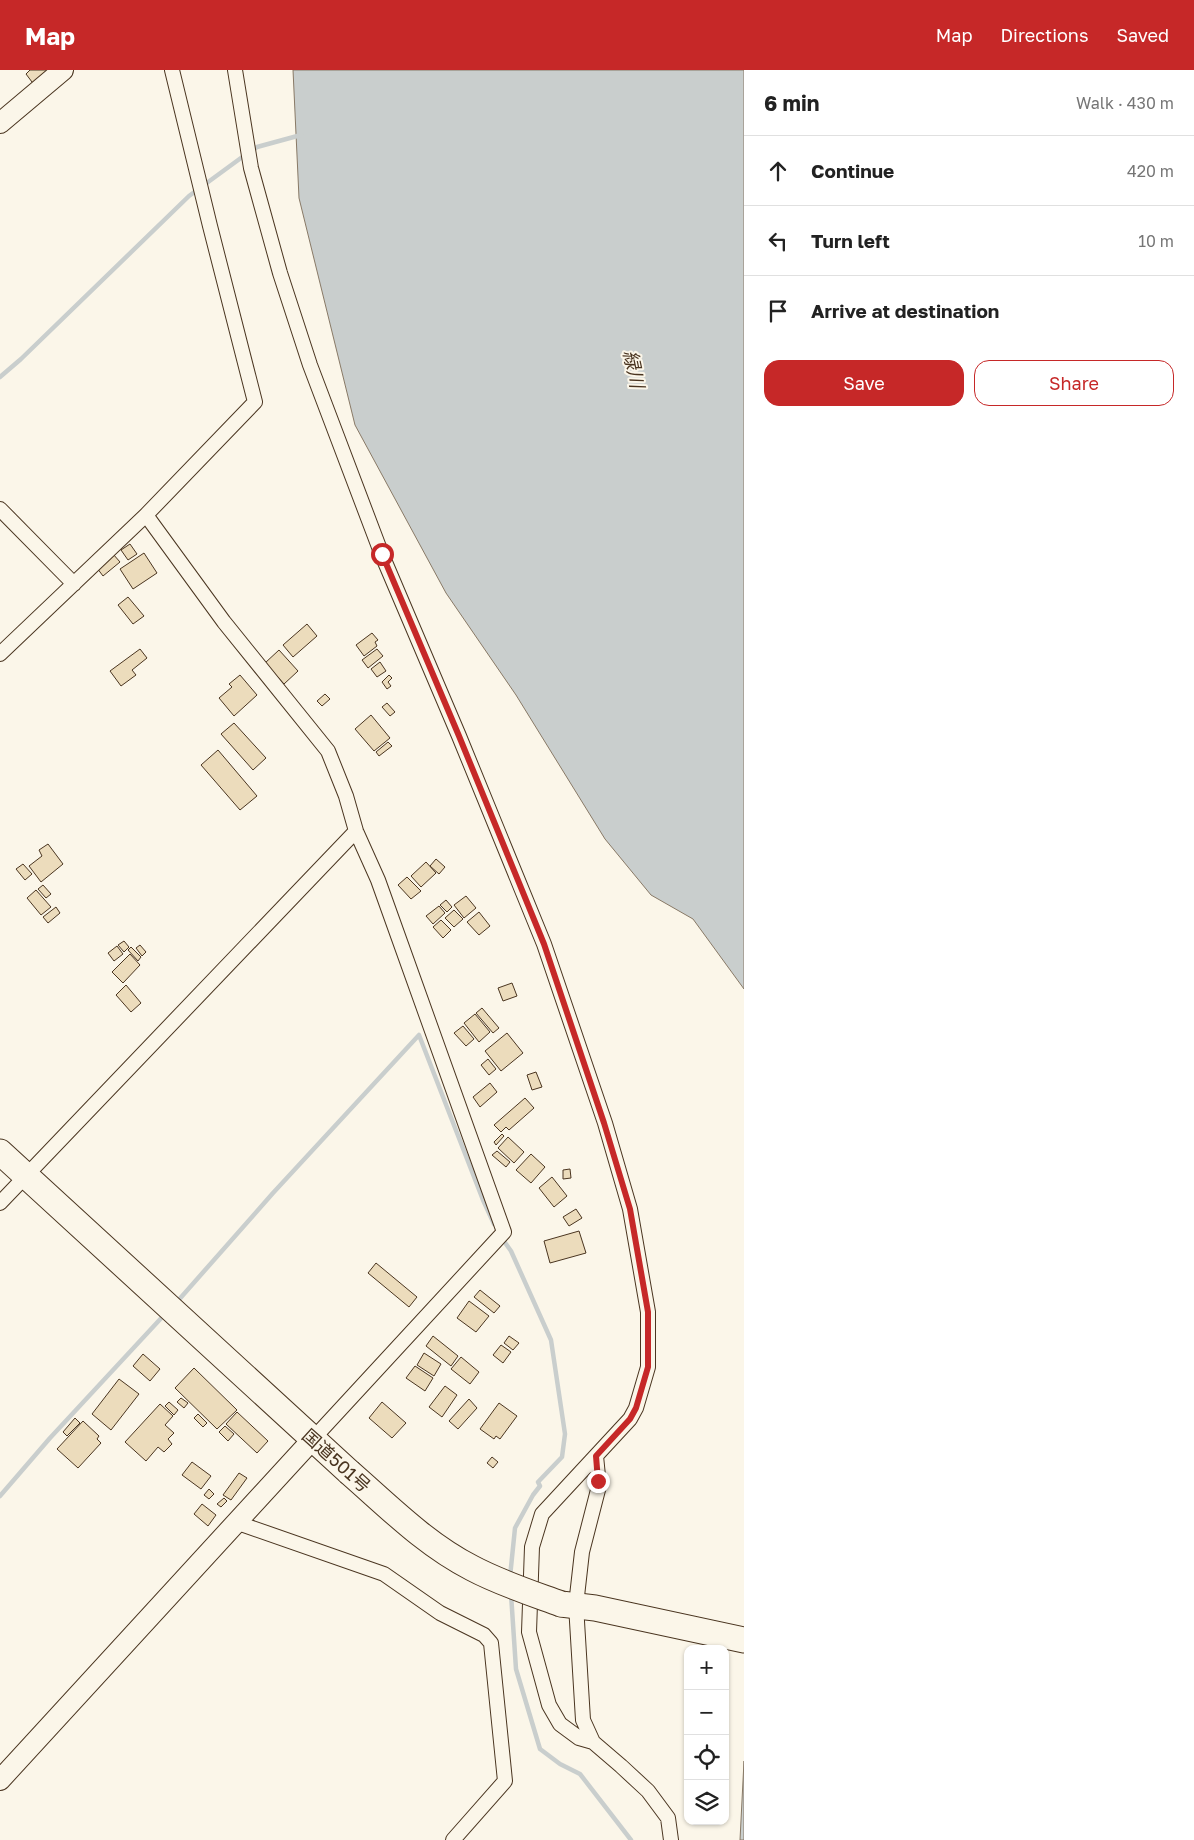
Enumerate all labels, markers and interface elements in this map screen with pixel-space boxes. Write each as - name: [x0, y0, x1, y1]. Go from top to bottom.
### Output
- text: Map: [25, 21, 75, 50]
- text: Map: [936, 24, 972, 46]
- text: Directions: [1000, 24, 1088, 46]
- text: Saved: [1116, 24, 1169, 46]
- text: 6 min: [764, 90, 819, 116]
- text: Walk · 430 m: [1076, 93, 1174, 113]
- icon: ahead: [764, 157, 792, 185]
- text: Continue: [811, 159, 894, 182]
- text: 420 m: [1127, 161, 1174, 181]
- icon: left: [764, 227, 792, 255]
- text: Turn left: [811, 229, 890, 252]
- text: 10 m: [1138, 231, 1174, 251]
- icon: arrive: [764, 297, 792, 325]
- text: Arrive at destination: [811, 299, 999, 322]
- water label: 緑川: [619, 348, 650, 392]
- button: Save: [764, 360, 964, 406]
- button: Share: [974, 360, 1174, 406]
- route start: [371, 543, 394, 566]
- street label: 国道501号: [298, 1424, 375, 1497]
- route end: [587, 1470, 610, 1493]
- map controls: [684, 1645, 729, 1825]
- button: +: [684, 1645, 729, 1690]
- button: −: [684, 1690, 729, 1735]
- button: locate: [684, 1735, 729, 1780]
- button: layers: [684, 1780, 729, 1825]

